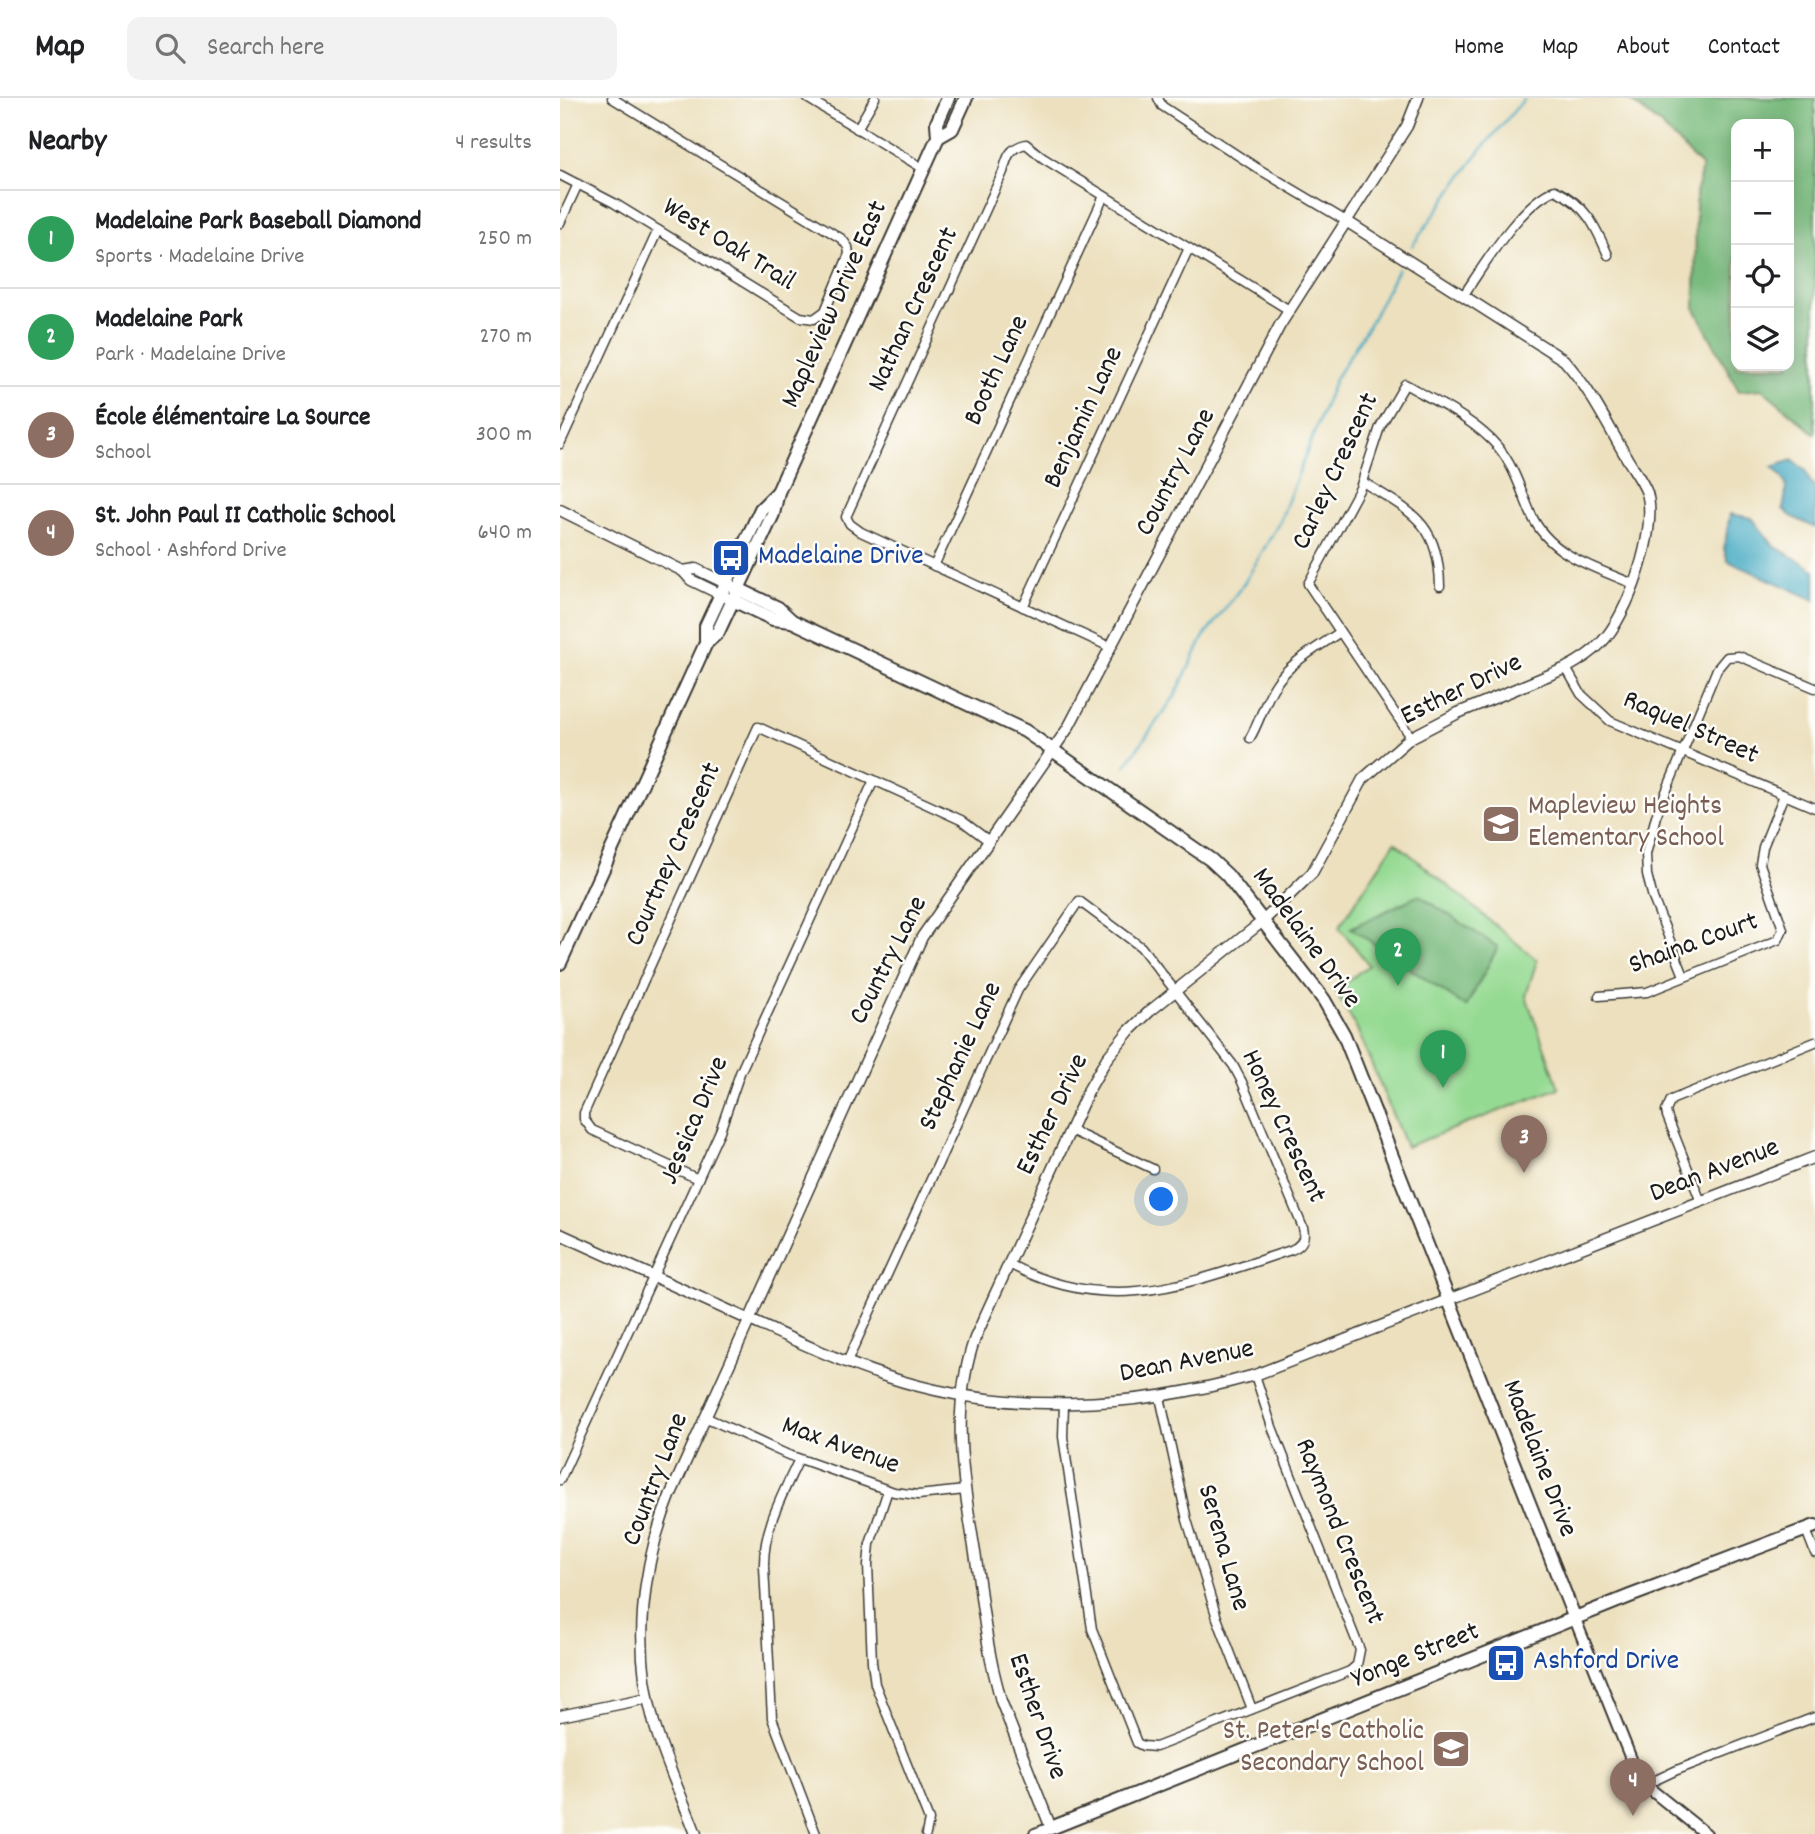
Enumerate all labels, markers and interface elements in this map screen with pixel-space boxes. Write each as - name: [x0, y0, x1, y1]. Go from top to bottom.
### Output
- search box: [127, 17, 617, 80]
- text: Map: [35, 25, 85, 72]
- icon: search: [151, 29, 189, 67]
- text: Search here: [207, 30, 325, 67]
- text: Home: [1454, 31, 1504, 65]
- text: Map: [1542, 31, 1578, 65]
- text: About: [1616, 31, 1670, 65]
- text: Contact: [1708, 31, 1780, 65]
- map controls: [1731, 119, 1794, 371]
- button: +: [1731, 119, 1794, 182]
- text: Nearby: [28, 122, 106, 165]
- text: 4 results: [455, 127, 532, 160]
- button: −: [1731, 182, 1794, 245]
- street label: West Oak Trail: [654, 189, 803, 303]
- street label: Mapleview Drive East: [772, 195, 900, 415]
- text: Madelaine Park Baseball Diamond: [95, 204, 422, 241]
- street label: Nathan Crescent: [859, 221, 971, 399]
- text: 1: [48, 223, 54, 256]
- text: 250 m: [478, 223, 532, 256]
- text: Sports · Madelaine Drive: [95, 241, 304, 274]
- button: locate: [1731, 245, 1794, 308]
- text: Madelaine Park: [95, 302, 243, 339]
- button: layers: [1731, 308, 1794, 371]
- street label: Booth Lane: [955, 309, 1041, 433]
- text: 2: [46, 321, 56, 354]
- text: 270 m: [480, 321, 532, 354]
- text: Park · Madelaine Drive: [95, 339, 286, 372]
- street label: Benjamin Lane: [1035, 340, 1135, 496]
- street label: Carley Crescent: [1283, 387, 1391, 557]
- text: École élémentaire La Source: [95, 400, 370, 437]
- street label: Country Lane: [1127, 402, 1227, 544]
- text: 3: [46, 419, 56, 452]
- text: 300 m: [476, 419, 532, 452]
- text: School: [95, 437, 151, 470]
- text: St. John Paul II Catholic School: [95, 498, 395, 535]
- text: 4: [46, 517, 56, 550]
- text: 640 m: [478, 517, 532, 550]
- text: School · Ashford Drive: [95, 535, 287, 568]
- bus stop icon: Madelaine Drive: [710, 537, 752, 579]
- place label: Madelaine Drive: [758, 538, 924, 578]
- street label: Esther Drive: [1394, 644, 1530, 738]
- street label: Raquel Street: [1616, 681, 1764, 777]
- street label: Courtney Crescent: [617, 757, 733, 953]
- place label: Mapleview Heights Elementary School: [1528, 788, 1724, 860]
- school or university icon: Mapleview Heights Elementary School: [1480, 803, 1522, 845]
- street label: Madelaine Drive: [1240, 860, 1370, 1018]
- street label: Country Lane: [840, 890, 940, 1032]
- street label: Shaina Court: [1624, 903, 1764, 987]
- pin: 2: [1375, 928, 1421, 986]
- street label: Stephanie Lane: [910, 976, 1014, 1138]
- pin: 1: [1420, 1030, 1466, 1088]
- street label: Honey Crescent: [1229, 1044, 1335, 1210]
- street label: Esther Drive: [1007, 1047, 1101, 1183]
- street label: Jessica Drive: [651, 1051, 741, 1191]
- pin: 3: [1501, 1115, 1547, 1173]
- street label: Dean Avenue: [1644, 1129, 1786, 1215]
- your location: [1144, 1182, 1178, 1216]
- street label: Dean Avenue: [1117, 1330, 1257, 1396]
- street label: Madelaine Drive: [1490, 1375, 1586, 1543]
- street label: Max Avenue: [775, 1407, 905, 1487]
- street label: Country Lane: [613, 1408, 701, 1552]
- street label: Raymond Crescent: [1282, 1433, 1394, 1631]
- street label: Serena Lane: [1185, 1480, 1259, 1616]
- street label: Yonge Street: [1346, 1613, 1486, 1701]
- bus stop icon: Ashford Drive: [1485, 1642, 1527, 1684]
- place label: Ashford Drive: [1533, 1643, 1679, 1683]
- street label: Esther Drive: [996, 1649, 1076, 1785]
- place label: St. Peter's Catholic Secondary School: [1223, 1713, 1424, 1785]
- school or university icon: St. Peter's Catholic Secondary School: [1430, 1728, 1472, 1770]
- pin: 4: [1610, 1758, 1656, 1816]

